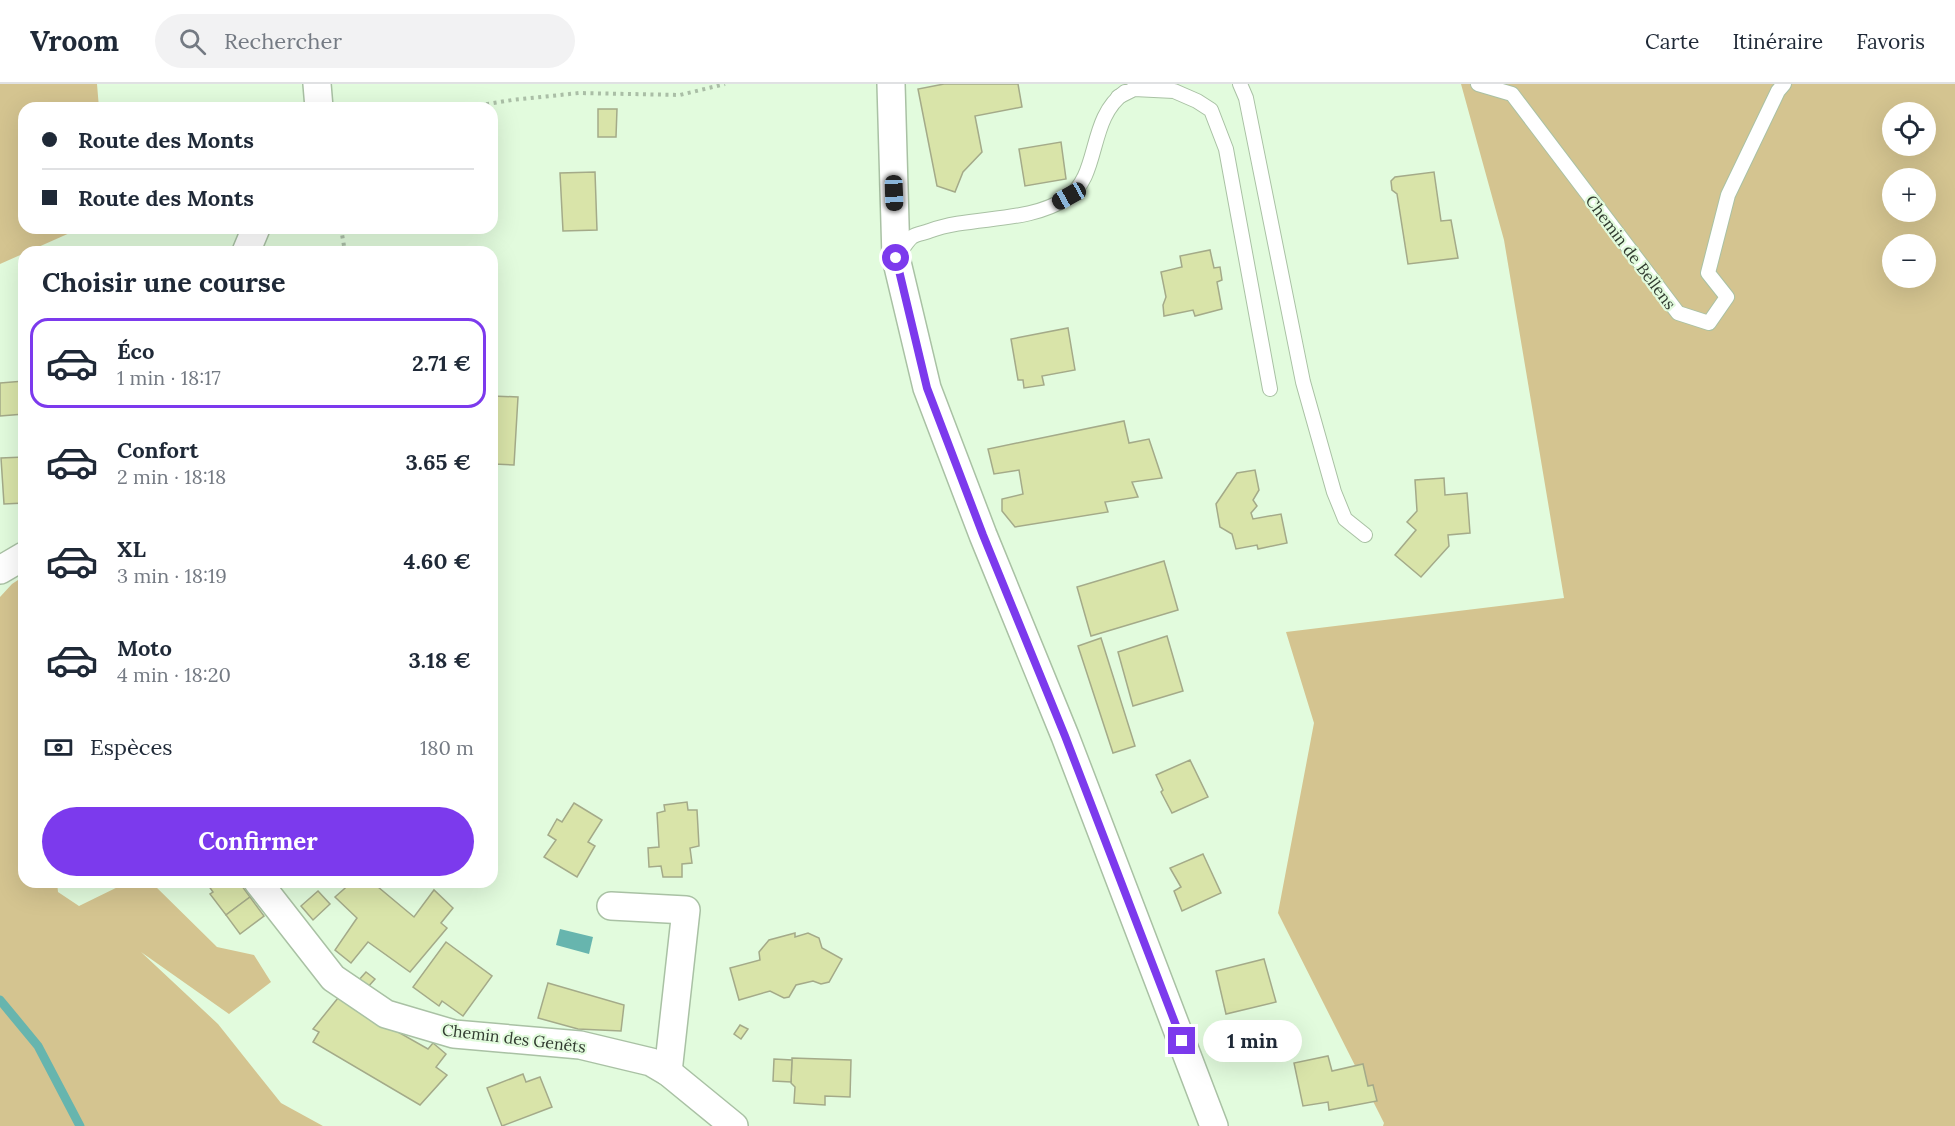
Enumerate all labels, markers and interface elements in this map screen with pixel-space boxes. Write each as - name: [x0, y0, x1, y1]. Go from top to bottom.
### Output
- search box: [155, 14, 575, 68]
- text: Vroom: [30, 23, 119, 59]
- icon: search: [176, 25, 209, 58]
- text: Rechercher: [224, 27, 342, 55]
- text: Carte: [1645, 28, 1699, 55]
- text: Itinéraire: [1732, 28, 1823, 55]
- text: Favoris: [1856, 28, 1925, 55]
- map controls: [1882, 102, 1936, 288]
- button: locate: [1882, 102, 1936, 156]
- text: Route des Monts: [78, 126, 254, 154]
- button: +: [1882, 168, 1936, 222]
- car: [884, 175, 904, 211]
- car: [1049, 179, 1089, 213]
- text: Route des Monts: [78, 184, 254, 212]
- street label: Chemin de Bellens: [1582, 191, 1680, 313]
- button: −: [1882, 234, 1936, 288]
- route start: [882, 244, 909, 271]
- text: Choisir une course: [42, 265, 285, 299]
- icon: car: [45, 336, 99, 390]
- text: Éco: [117, 337, 154, 365]
- text: 2.71 €: [412, 349, 471, 377]
- text: 1 min · 18:17: [117, 365, 221, 390]
- icon: car: [45, 435, 99, 489]
- text: Confort: [117, 436, 199, 464]
- text: 3.65 €: [405, 448, 471, 476]
- text: 2 min · 18:18: [117, 464, 226, 489]
- icon: car: [45, 534, 99, 588]
- text: XL: [117, 535, 146, 563]
- text: 4.60 €: [404, 547, 471, 575]
- text: 3 min · 18:19: [117, 563, 227, 588]
- icon: car: [45, 633, 99, 687]
- text: Moto: [117, 634, 172, 662]
- text: 3.18 €: [408, 646, 471, 674]
- text: 4 min · 18:20: [117, 662, 231, 687]
- icon: cash: [42, 731, 75, 764]
- text: Espèces: [90, 733, 173, 761]
- text: 180 m: [420, 735, 474, 760]
- button: Confirmer: [42, 807, 474, 876]
- street label: Chemin des Genêts: [441, 1019, 587, 1057]
- callout: 1 min: [1203, 1020, 1302, 1062]
- route end: [1168, 1027, 1195, 1054]
- text: 1 min: [1227, 1028, 1278, 1053]

